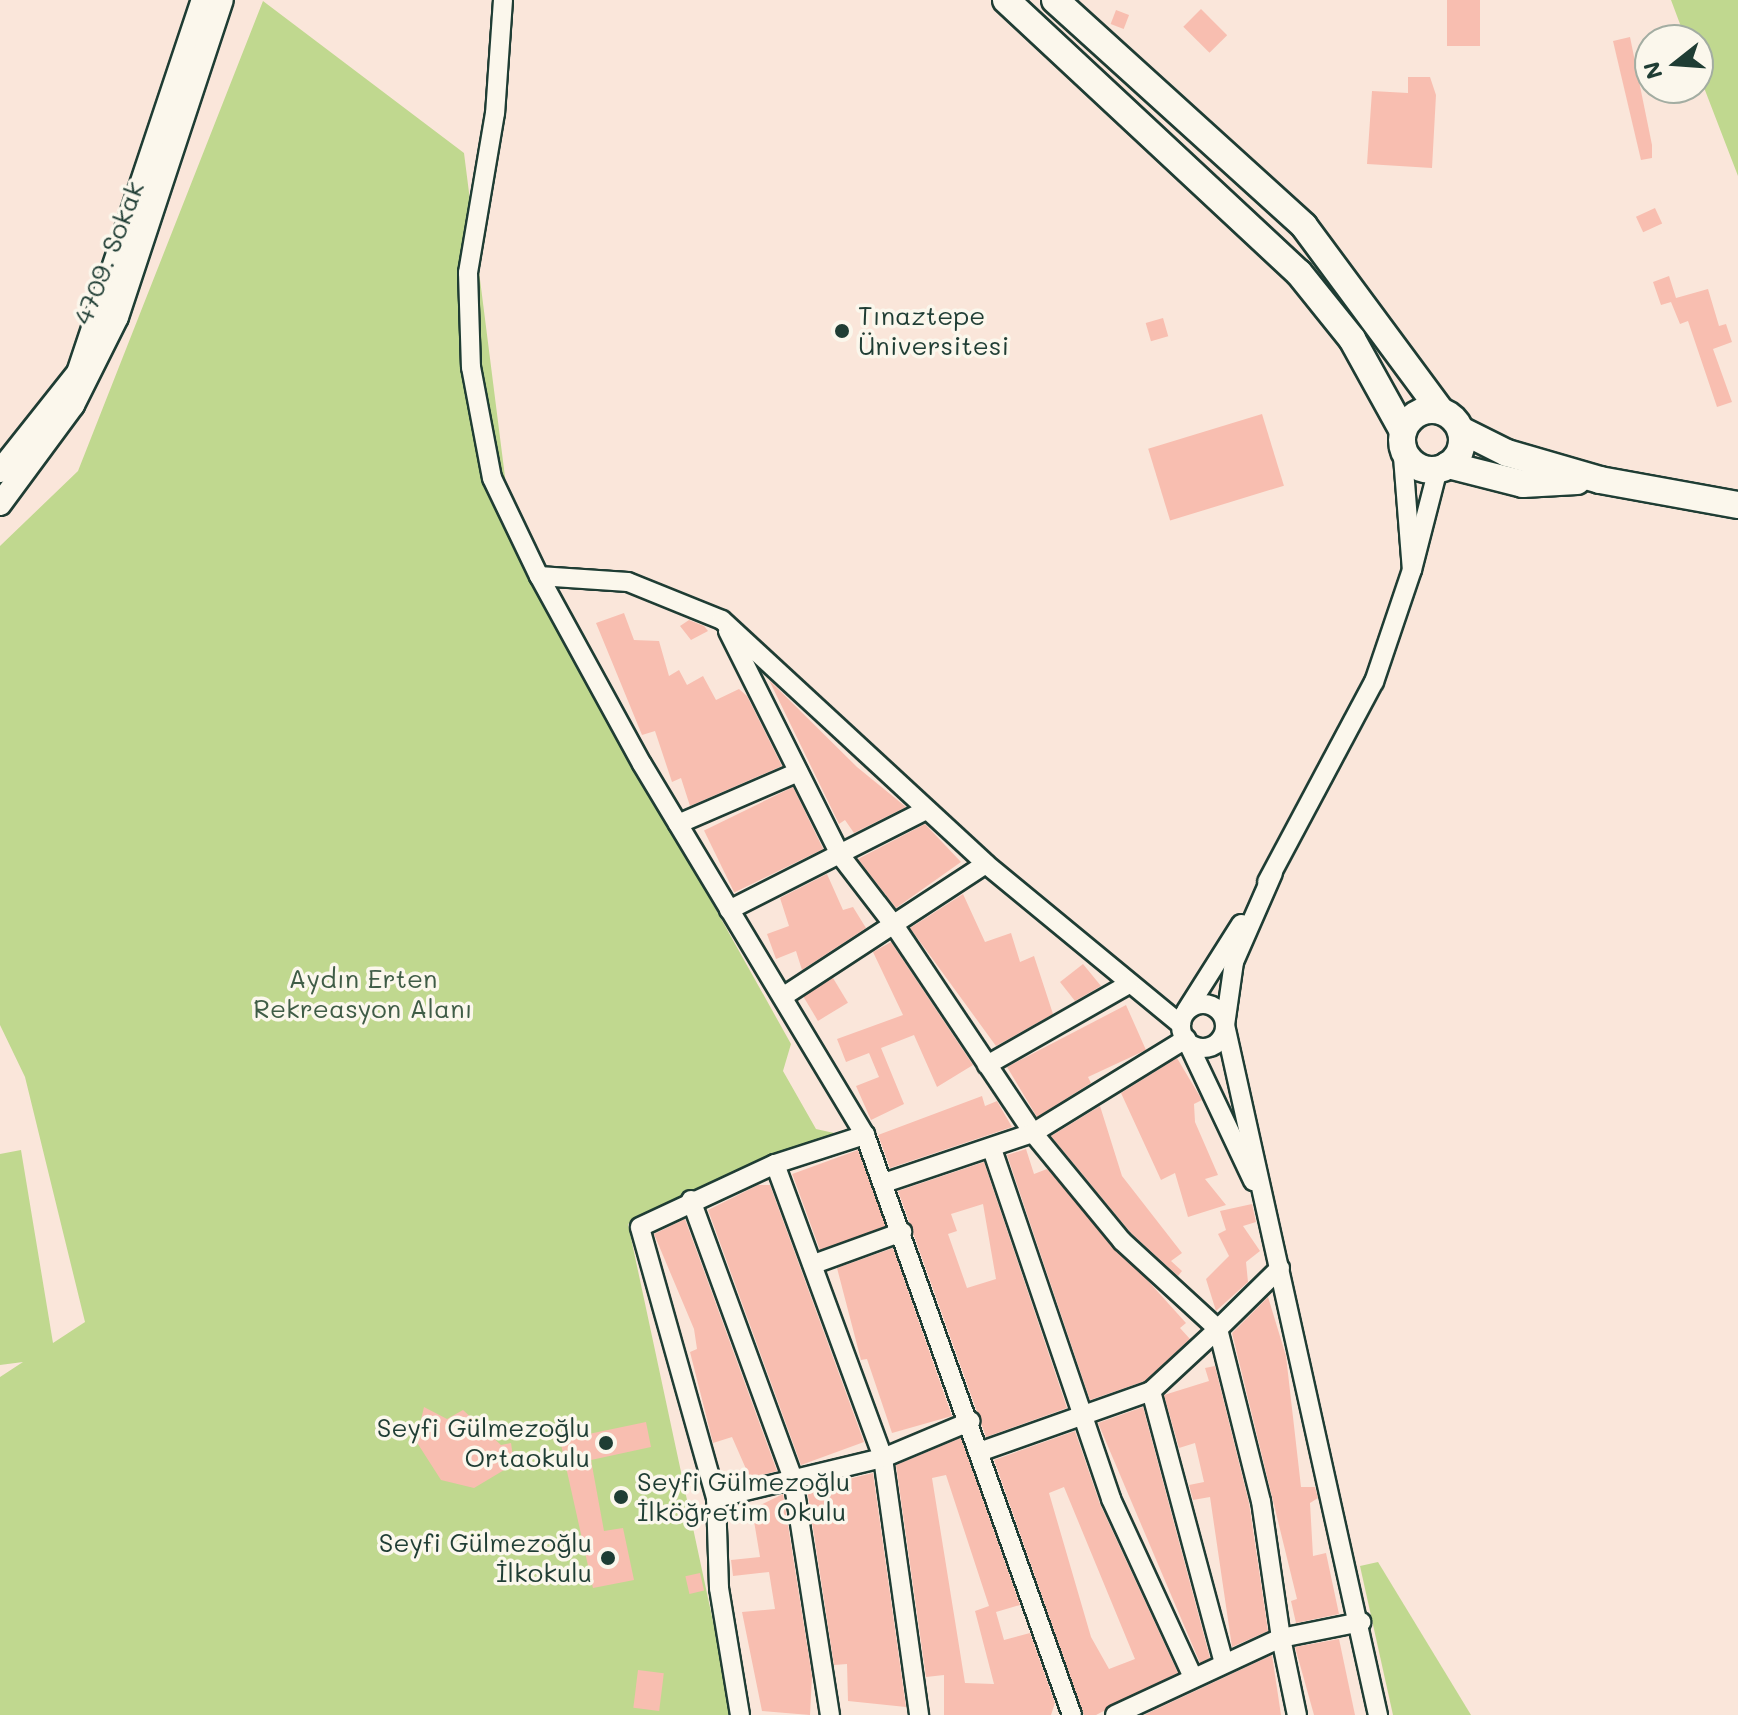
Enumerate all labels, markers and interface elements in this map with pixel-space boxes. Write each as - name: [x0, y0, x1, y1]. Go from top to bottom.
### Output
- north arrow: [1634, 24, 1714, 104]
- text: N: [1636, 58, 1669, 83]
- street label: 4709. Sokak: [67, 177, 151, 329]
- place label: Tınaztepe Üniversitesi: [858, 300, 1009, 362]
- marker: Tınaztepe Üniversitesi: [833, 322, 851, 340]
- park label: Aydın Erten Rekreasyon Alanı: [253, 963, 473, 1024]
- place label: Seyfi Gülmezoğlu Ortaokulu: [377, 1412, 590, 1474]
- marker: Seyfi Gülmezoğlu Ortaokulu: [597, 1434, 615, 1452]
- place label: Seyfi Gülmezoğlu İlköğretim Okulu: [637, 1466, 850, 1528]
- marker: Seyfi Gülmezoğlu İlköğretim Okulu: [612, 1488, 630, 1506]
- place label: Seyfi Gülmezoğlu İlkokulu: [379, 1527, 592, 1588]
- marker: Seyfi Gülmezoğlu İlkokulu: [599, 1549, 617, 1567]

